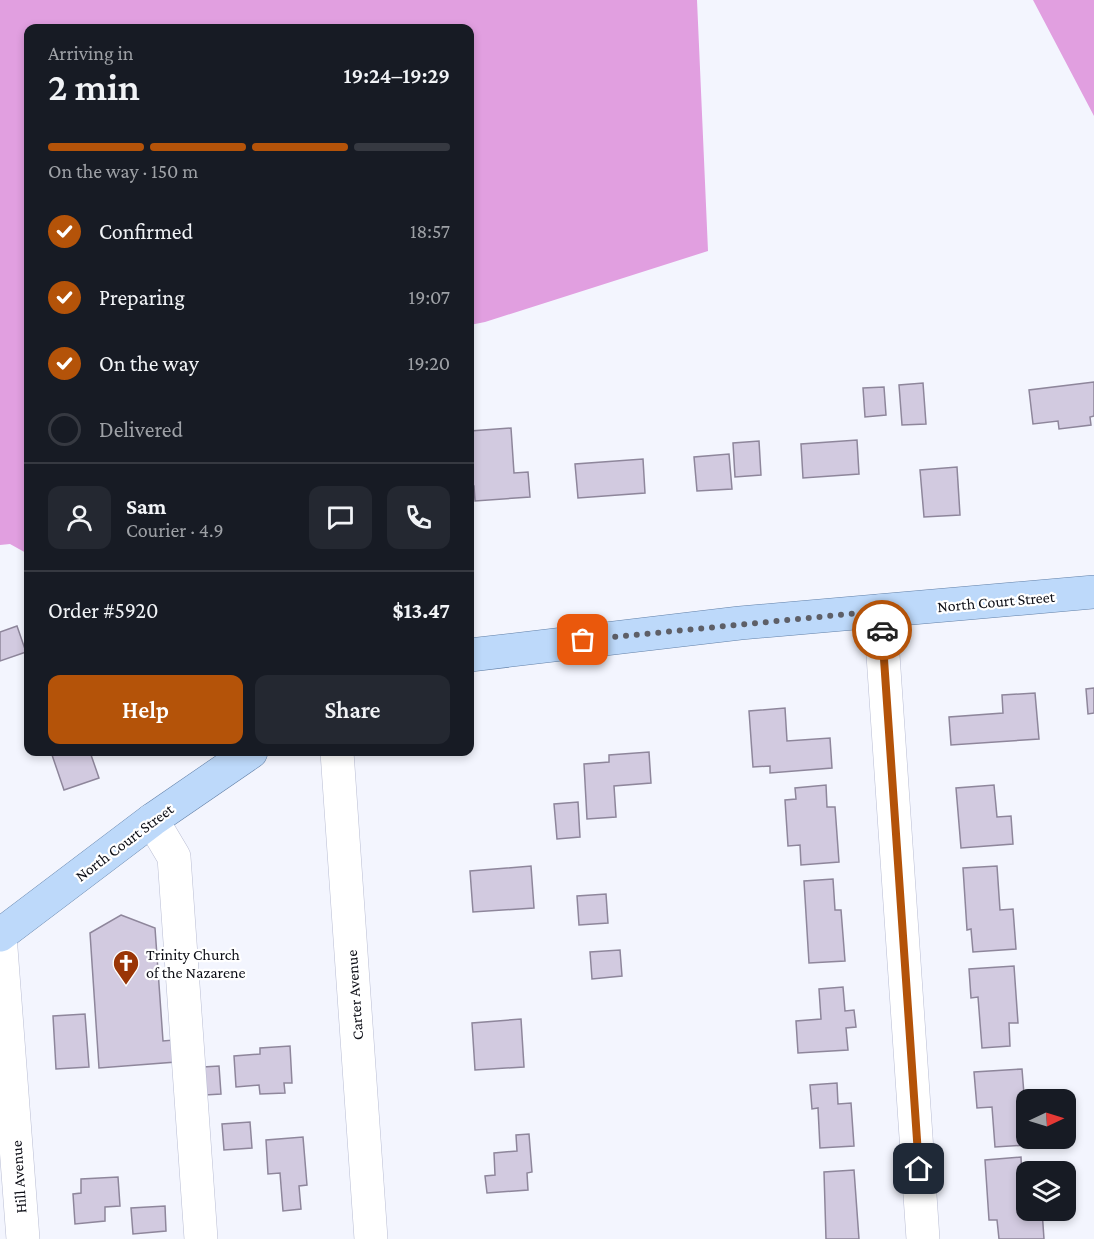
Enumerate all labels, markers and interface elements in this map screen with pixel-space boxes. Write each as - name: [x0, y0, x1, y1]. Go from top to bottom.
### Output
- text: Arriving in: [48, 42, 133, 64]
- text: 19:24–19:29: [344, 63, 450, 88]
- text: 2 min: [48, 65, 140, 108]
- text: On the way · 150 m: [48, 160, 198, 182]
- icon: check: [48, 215, 81, 248]
- text: Confirmed: [99, 219, 193, 244]
- text: 18:57: [410, 220, 450, 242]
- icon: check: [48, 281, 81, 314]
- text: Preparing: [99, 285, 185, 310]
- text: 19:07: [409, 286, 450, 308]
- icon: check: [48, 347, 81, 380]
- text: On the way: [99, 351, 199, 376]
- text: 19:20: [408, 352, 450, 374]
- text: Delivered: [99, 417, 183, 442]
- button: person: [48, 486, 111, 549]
- button: chat: [309, 486, 372, 549]
- button: phone: [387, 486, 450, 549]
- text: Sam: [126, 494, 166, 519]
- text: Courier · 4.9: [126, 519, 224, 541]
- street label: North Court Street: [936, 588, 1056, 615]
- text: Order #5920: [48, 598, 158, 623]
- text: $13.47: [392, 598, 450, 623]
- courier: [852, 600, 912, 660]
- pin: [557, 614, 608, 665]
- icon: car: [866, 614, 899, 647]
- icon: bag: [566, 623, 599, 656]
- button: Help: [48, 675, 243, 744]
- button: Share: [255, 675, 450, 744]
- street label: North Court Street: [72, 800, 177, 885]
- place label: Trinity Church of the Nazarene: [146, 946, 246, 981]
- church icon: Trinity Church of the Nazarene: [111, 948, 141, 986]
- street label: Carter Avenue: [343, 949, 366, 1041]
- north arrow: [1016, 1089, 1076, 1149]
- map controls: [1016, 1089, 1076, 1221]
- street label: Hill Avenue: [7, 1140, 30, 1214]
- pin: [893, 1143, 944, 1194]
- icon: home: [902, 1152, 935, 1185]
- button: layers: [1016, 1161, 1076, 1221]

